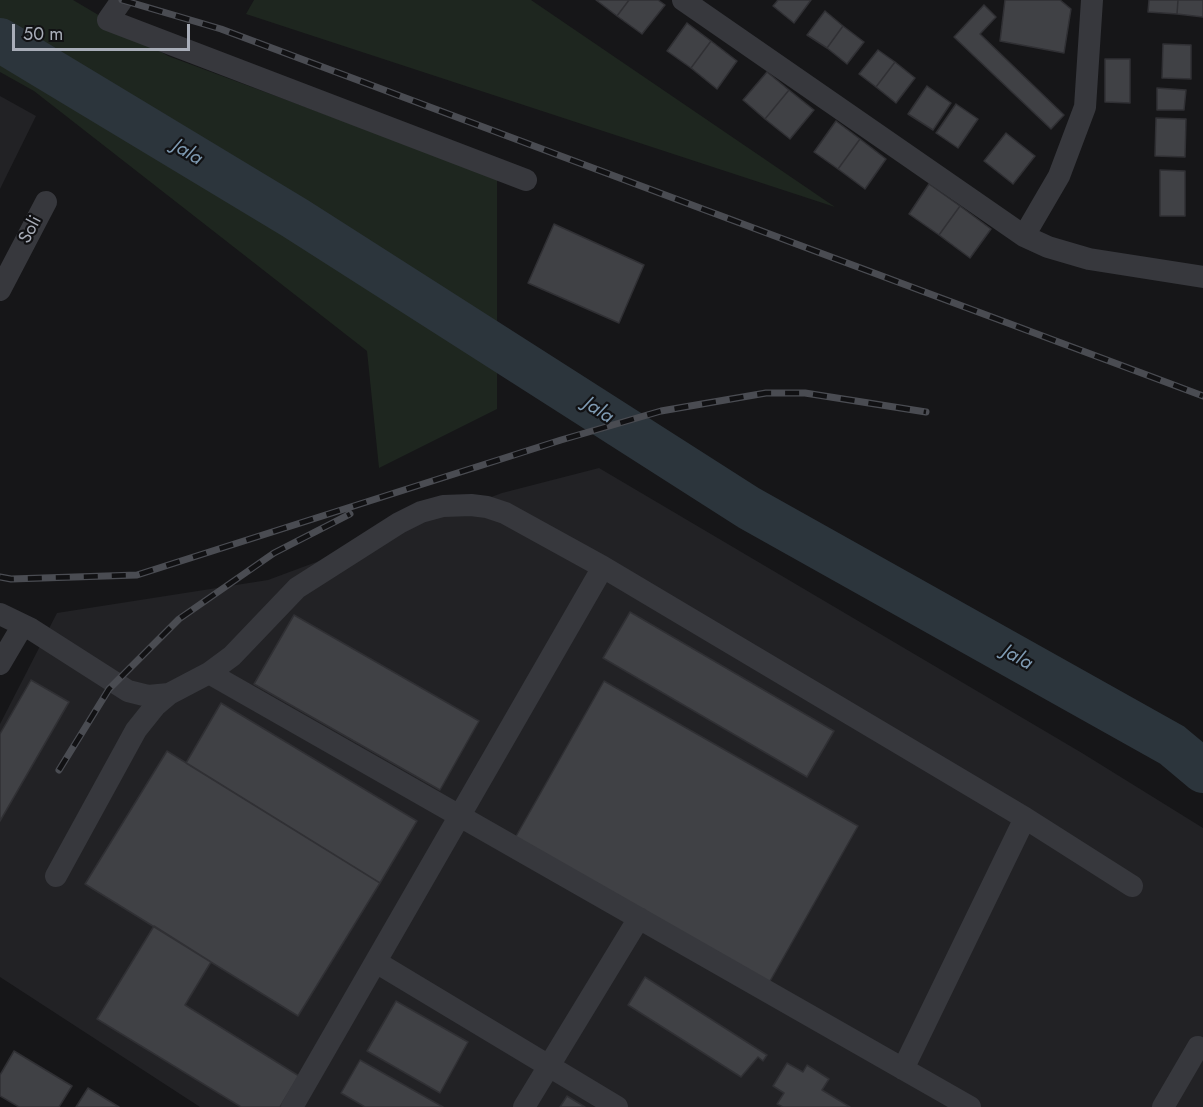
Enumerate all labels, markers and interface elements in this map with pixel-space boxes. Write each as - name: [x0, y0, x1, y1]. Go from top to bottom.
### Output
- scale bar: [15, 12, 194, 50]
- text: 50 m: [23, 21, 63, 47]
- water label: Jala: [167, 135, 207, 171]
- street label: Soli: [15, 212, 47, 248]
- water label: Jala: [578, 392, 618, 430]
- water label: Jala: [998, 640, 1036, 676]

